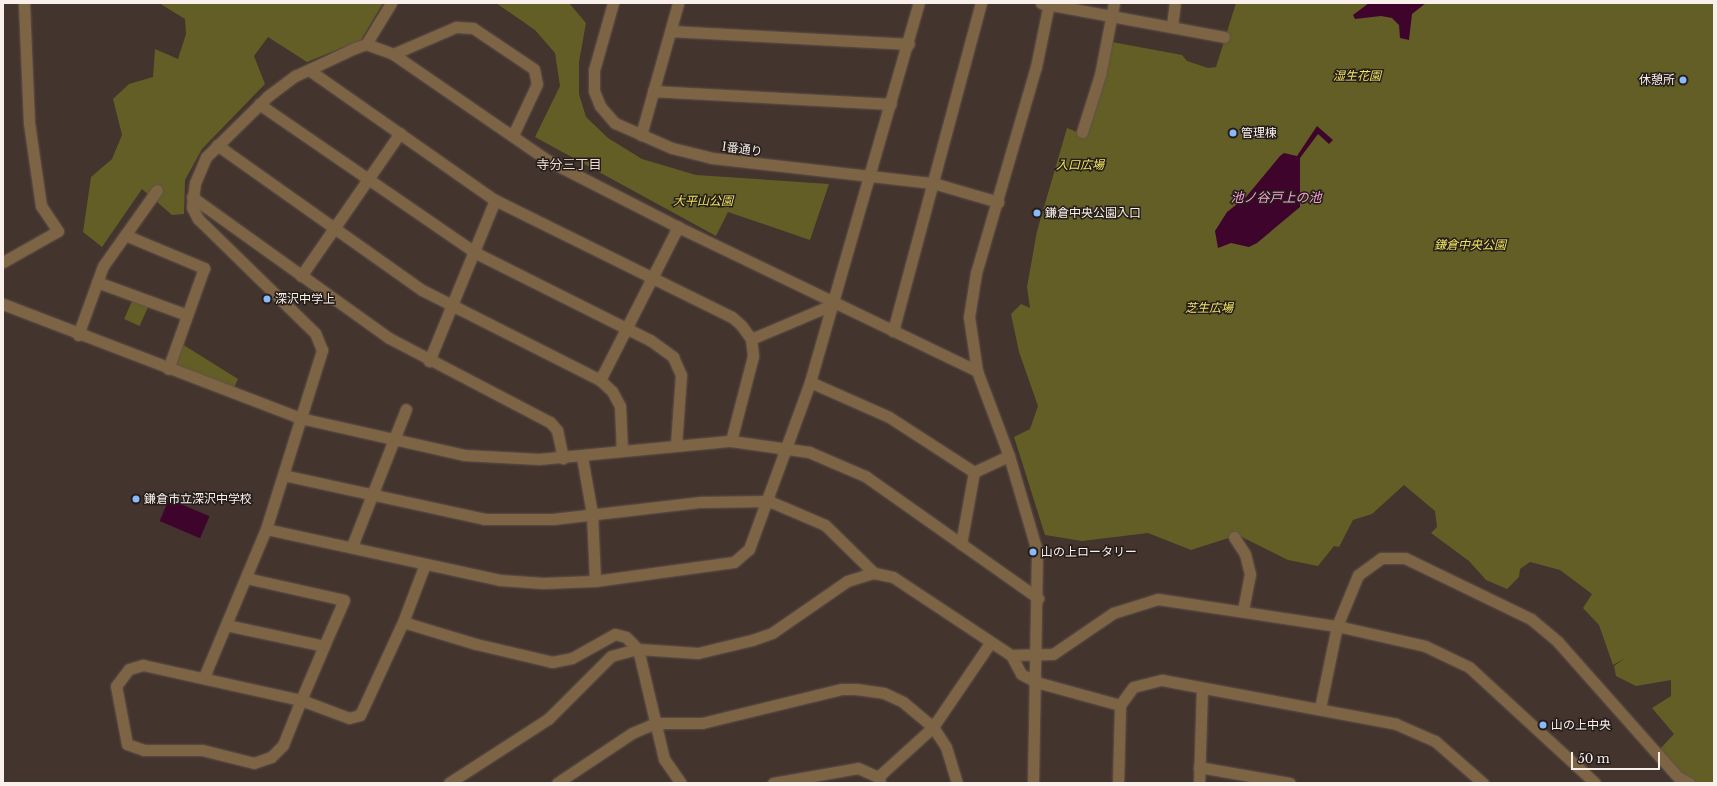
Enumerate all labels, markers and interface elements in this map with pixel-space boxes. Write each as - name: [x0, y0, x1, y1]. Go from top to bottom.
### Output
- park label: 湿生花園: [1333, 69, 1381, 83]
- place label: 休憩所: [1639, 73, 1675, 87]
- marker: 休憩所: [1678, 75, 1688, 85]
- place label: 管理棟: [1241, 126, 1277, 140]
- marker: 管理棟: [1228, 128, 1238, 138]
- street label: 1番通り: [721, 139, 763, 159]
- district label: 寺分三丁目: [537, 157, 601, 173]
- park label: 入口広場: [1056, 158, 1104, 172]
- water label: 池ノ谷戸上の池: [1231, 190, 1321, 206]
- park label: 大平山公園: [673, 194, 733, 208]
- place label: 鎌倉中央公園入口: [1045, 206, 1141, 220]
- marker: 鎌倉中央公園入口: [1032, 208, 1042, 218]
- park label: 鎌倉中央公園: [1434, 238, 1506, 252]
- place label: 深沢中学上: [275, 292, 335, 306]
- marker: 深沢中学上: [262, 294, 272, 304]
- park label: 芝生広場: [1185, 301, 1233, 315]
- place label: 鎌倉市立深沢中学校: [144, 492, 252, 506]
- marker: 鎌倉市立深沢中学校: [131, 494, 141, 504]
- place label: 山の上ロータリー: [1041, 545, 1137, 559]
- marker: 山の上ロータリー: [1028, 547, 1038, 557]
- place label: 山の上中央: [1551, 718, 1611, 732]
- marker: 山の上中央: [1538, 720, 1548, 730]
- scale bar: [1573, 744, 1662, 770]
- text: 50 m: [1578, 751, 1610, 766]

